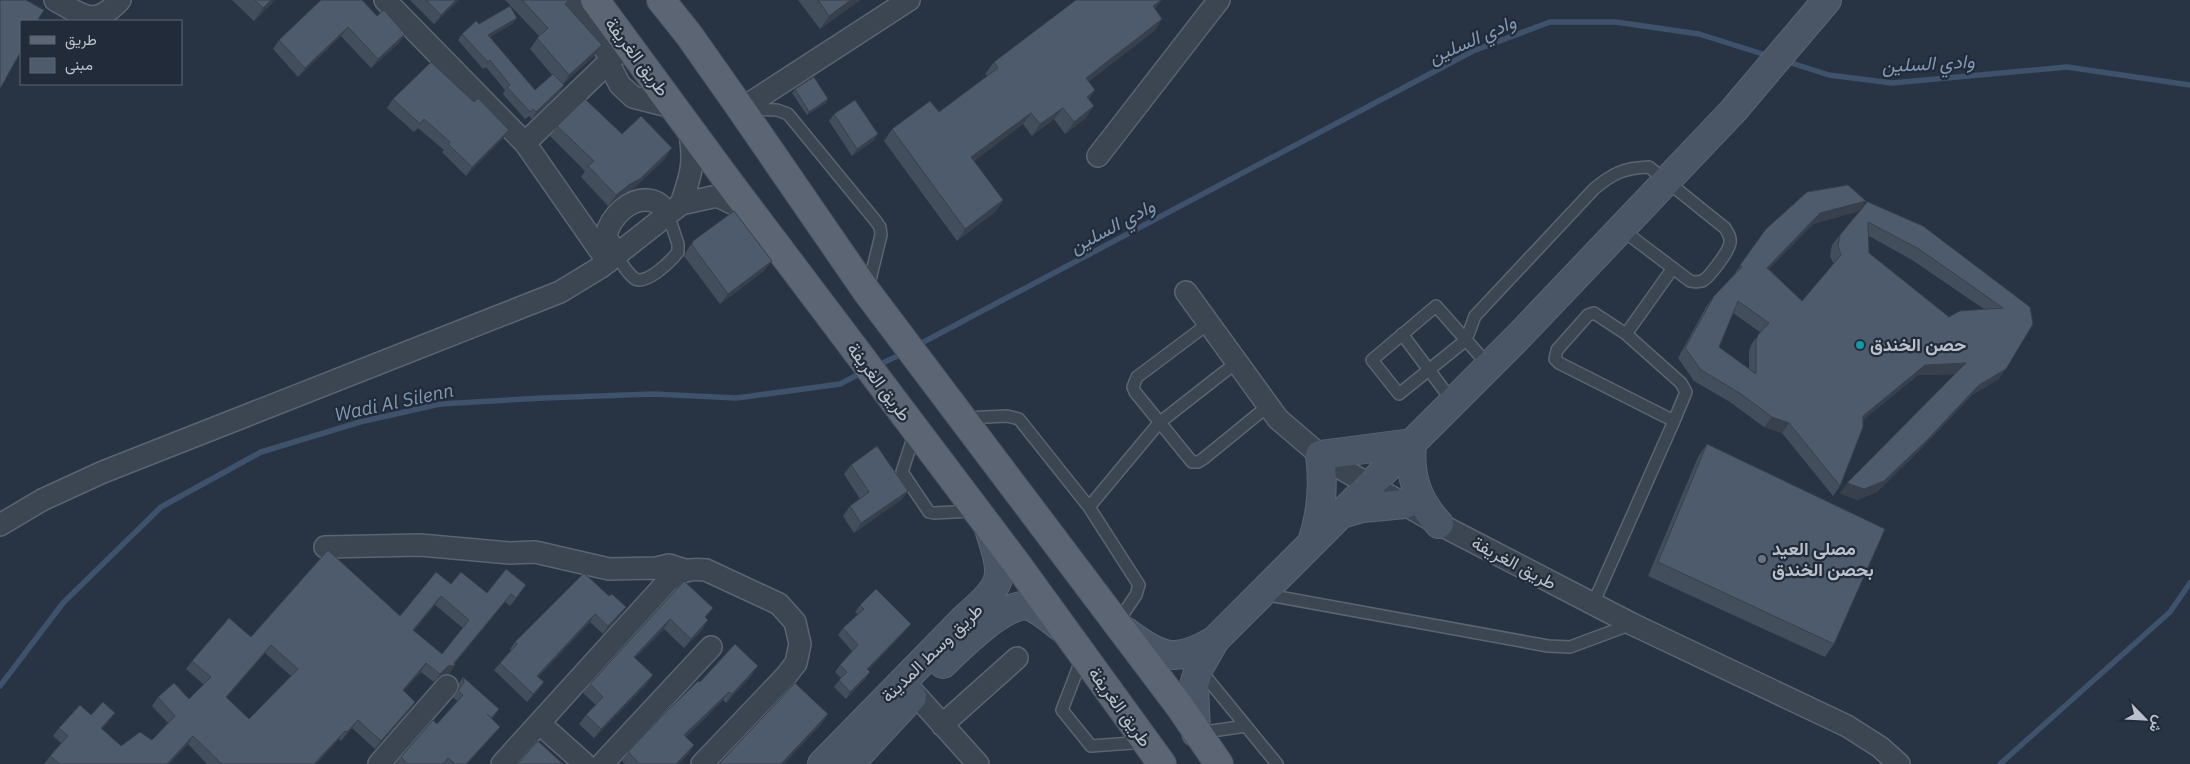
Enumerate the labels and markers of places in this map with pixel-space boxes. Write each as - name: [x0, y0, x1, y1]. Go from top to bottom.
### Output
- place label: حصن الخندق: [1870, 333, 1966, 356]
- marker: حصن الخندق: [1854, 339, 1866, 351]
- place label: مصلى العيد بحصن الخندق: [1772, 537, 1874, 581]
- marker: مصلى العيد بحصن الخندق: [1756, 553, 1768, 565]

